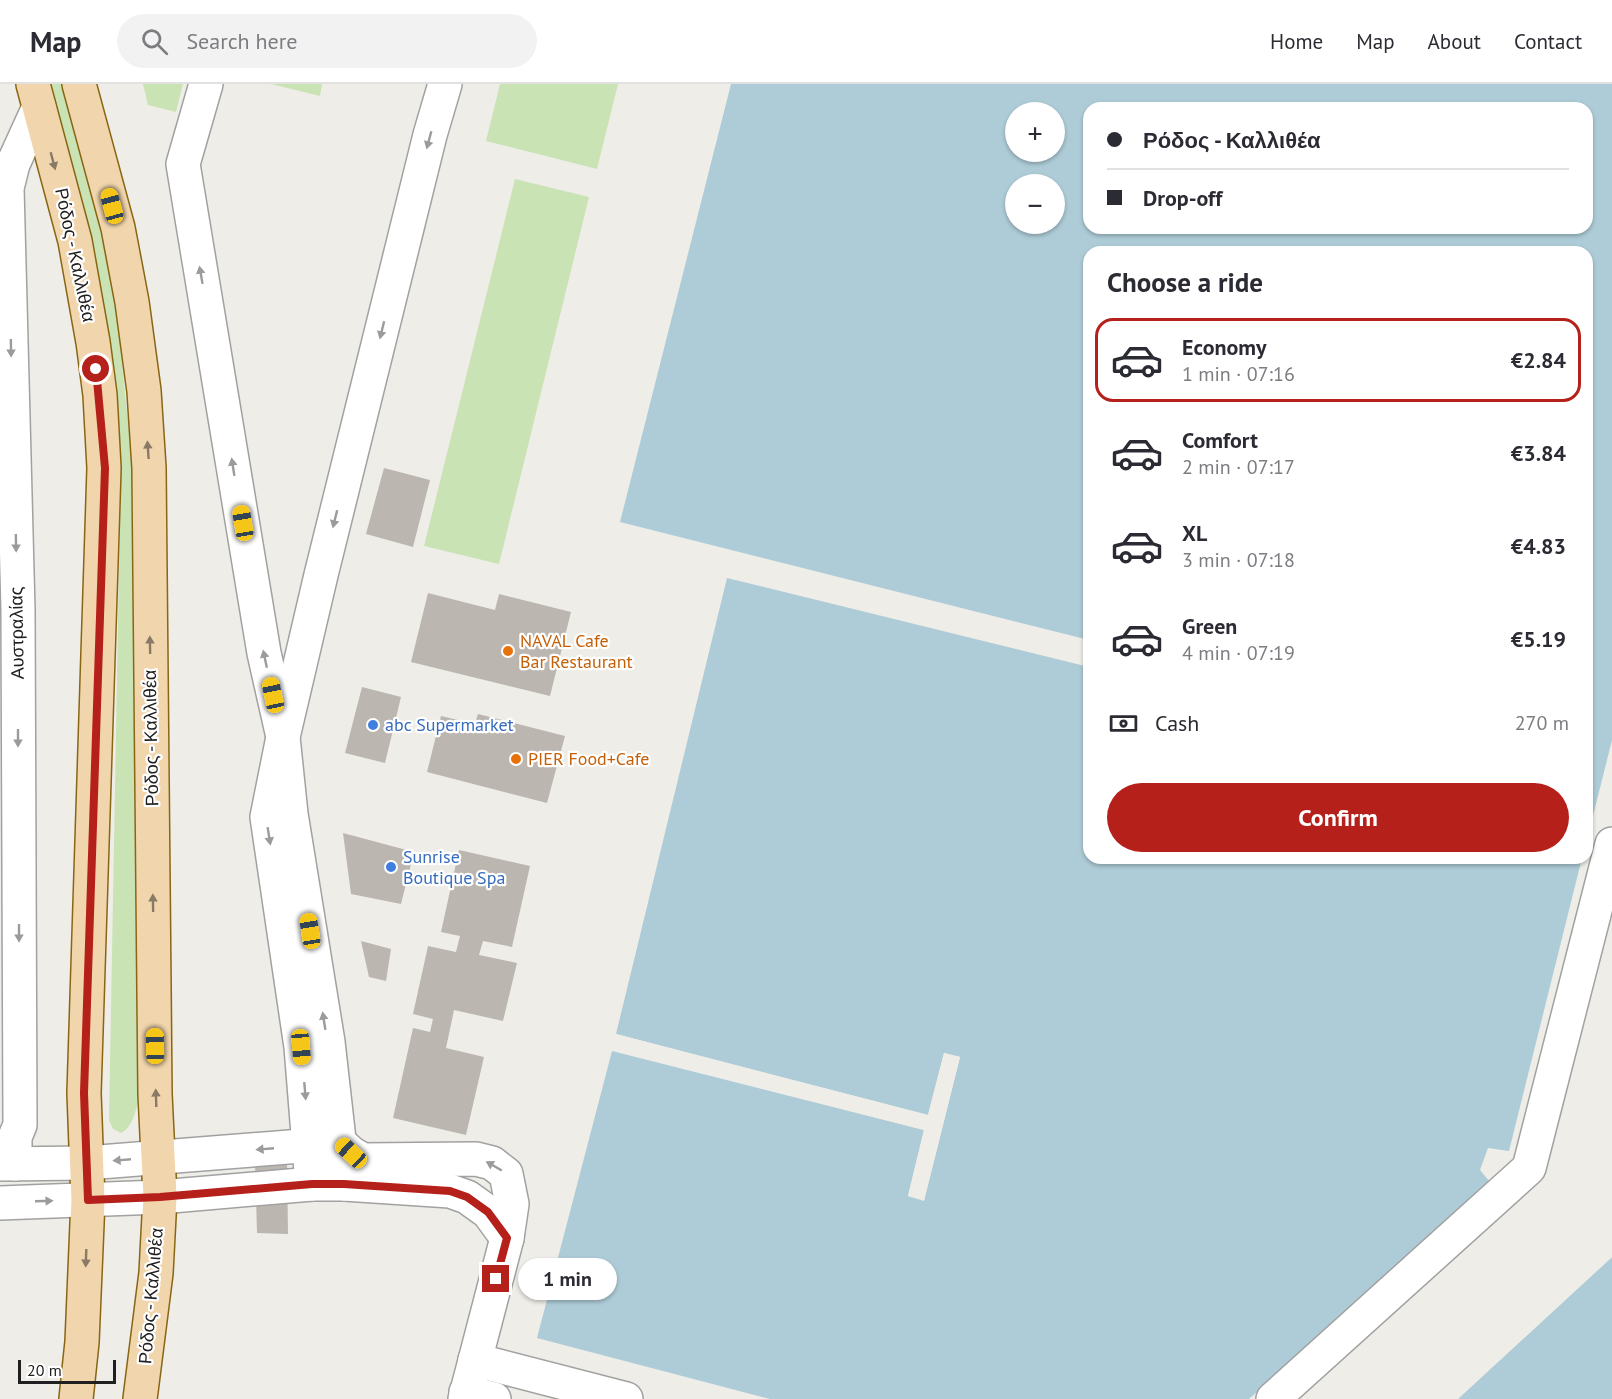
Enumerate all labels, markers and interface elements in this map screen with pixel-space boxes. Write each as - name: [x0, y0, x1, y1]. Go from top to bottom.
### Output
- search box: [117, 14, 537, 68]
- text: Map: [30, 23, 81, 60]
- icon: search: [138, 25, 171, 58]
- text: Search here: [186, 27, 297, 55]
- text: Home: [1270, 28, 1323, 55]
- text: Map: [1356, 28, 1395, 55]
- text: About: [1428, 28, 1481, 55]
- text: Contact: [1514, 28, 1582, 55]
- map controls: [1005, 102, 1065, 234]
- button: +: [1005, 102, 1065, 162]
- text: Ρόδος - Καλλιθέα: [1143, 126, 1321, 154]
- one-way arrow: [423, 131, 433, 149]
- one-way arrow: [49, 152, 59, 170]
- button: −: [1005, 174, 1065, 234]
- text: Drop-off: [1143, 184, 1222, 212]
- street label: Ρόδος - Καλλιθέα: [50, 186, 101, 324]
- car: [99, 186, 125, 226]
- one-way arrow: [196, 265, 205, 284]
- text: Choose a ride: [1107, 265, 1263, 299]
- one-way arrow: [376, 320, 386, 339]
- icon: car: [1110, 333, 1164, 387]
- text: Economy: [1182, 333, 1266, 361]
- one-way arrow: [6, 338, 16, 357]
- text: €2.84: [1511, 346, 1566, 374]
- route start: [82, 355, 109, 382]
- text: 1 min · 07:16: [1182, 361, 1295, 387]
- icon: car: [1110, 426, 1164, 480]
- text: Comfort: [1182, 426, 1258, 454]
- text: €3.84: [1511, 439, 1566, 467]
- one-way arrow: [143, 441, 153, 460]
- text: 2 min · 07:17: [1182, 454, 1295, 480]
- one-way arrow: [229, 457, 238, 476]
- car: [231, 504, 255, 542]
- one-way arrow: [329, 510, 339, 528]
- icon: car: [1110, 519, 1164, 573]
- text: XL: [1182, 519, 1207, 547]
- text: €4.83: [1511, 532, 1566, 560]
- one-way arrow: [11, 533, 21, 552]
- text: 3 min · 07:18: [1182, 547, 1295, 573]
- street label: Αυστραλίας: [4, 586, 29, 680]
- icon: car: [1110, 612, 1164, 666]
- text: Green: [1182, 612, 1237, 640]
- text: €5.19: [1511, 625, 1566, 653]
- place label: NAVAL Cafe Bar Restaurant: [520, 629, 633, 673]
- one-way arrow: [145, 636, 155, 655]
- text: 4 min · 07:19: [1182, 640, 1295, 666]
- marker: NAVAL Cafe Bar Restaurant: [501, 644, 515, 658]
- one-way arrow: [260, 650, 270, 668]
- street label: Ρόδος - Καλλιθέα: [138, 670, 163, 806]
- car: [260, 676, 286, 714]
- icon: cash: [1107, 707, 1140, 740]
- text: Cash: [1155, 709, 1199, 737]
- text: 270 m: [1515, 710, 1569, 736]
- place label: abc Supermarket: [385, 713, 514, 736]
- marker: abc Supermarket: [366, 718, 380, 732]
- one-way arrow: [13, 728, 23, 747]
- place label: PIER Food+Cafe: [528, 747, 649, 770]
- marker: PIER Food+Cafe: [509, 752, 523, 766]
- button: Confirm: [1107, 783, 1569, 852]
- one-way arrow: [265, 826, 274, 845]
- place label: Sunrise Boutique Spa: [403, 845, 505, 889]
- marker: Sunrise Boutique Spa: [384, 860, 398, 874]
- one-way arrow: [148, 894, 158, 913]
- car: [298, 912, 322, 950]
- one-way arrow: [14, 923, 24, 942]
- one-way arrow: [320, 1012, 329, 1031]
- car: [146, 1028, 164, 1064]
- car: [290, 1028, 312, 1066]
- one-way arrow: [300, 1082, 310, 1101]
- one-way arrow: [151, 1089, 160, 1108]
- car: [332, 1134, 370, 1172]
- one-way arrow: [255, 1144, 274, 1154]
- one-way arrow: [113, 1155, 132, 1165]
- one-way arrow: [486, 1161, 502, 1172]
- one-way arrow: [35, 1197, 54, 1206]
- street label: Ρόδος - Καλλιθέα: [133, 1227, 168, 1365]
- one-way arrow: [81, 1249, 90, 1268]
- callout: 1 min: [517, 1258, 616, 1300]
- route end: [482, 1265, 509, 1292]
- text: 1 min: [543, 1266, 592, 1292]
- scale bar: [18, 1357, 116, 1384]
- text: 20 m: [27, 1360, 62, 1380]

